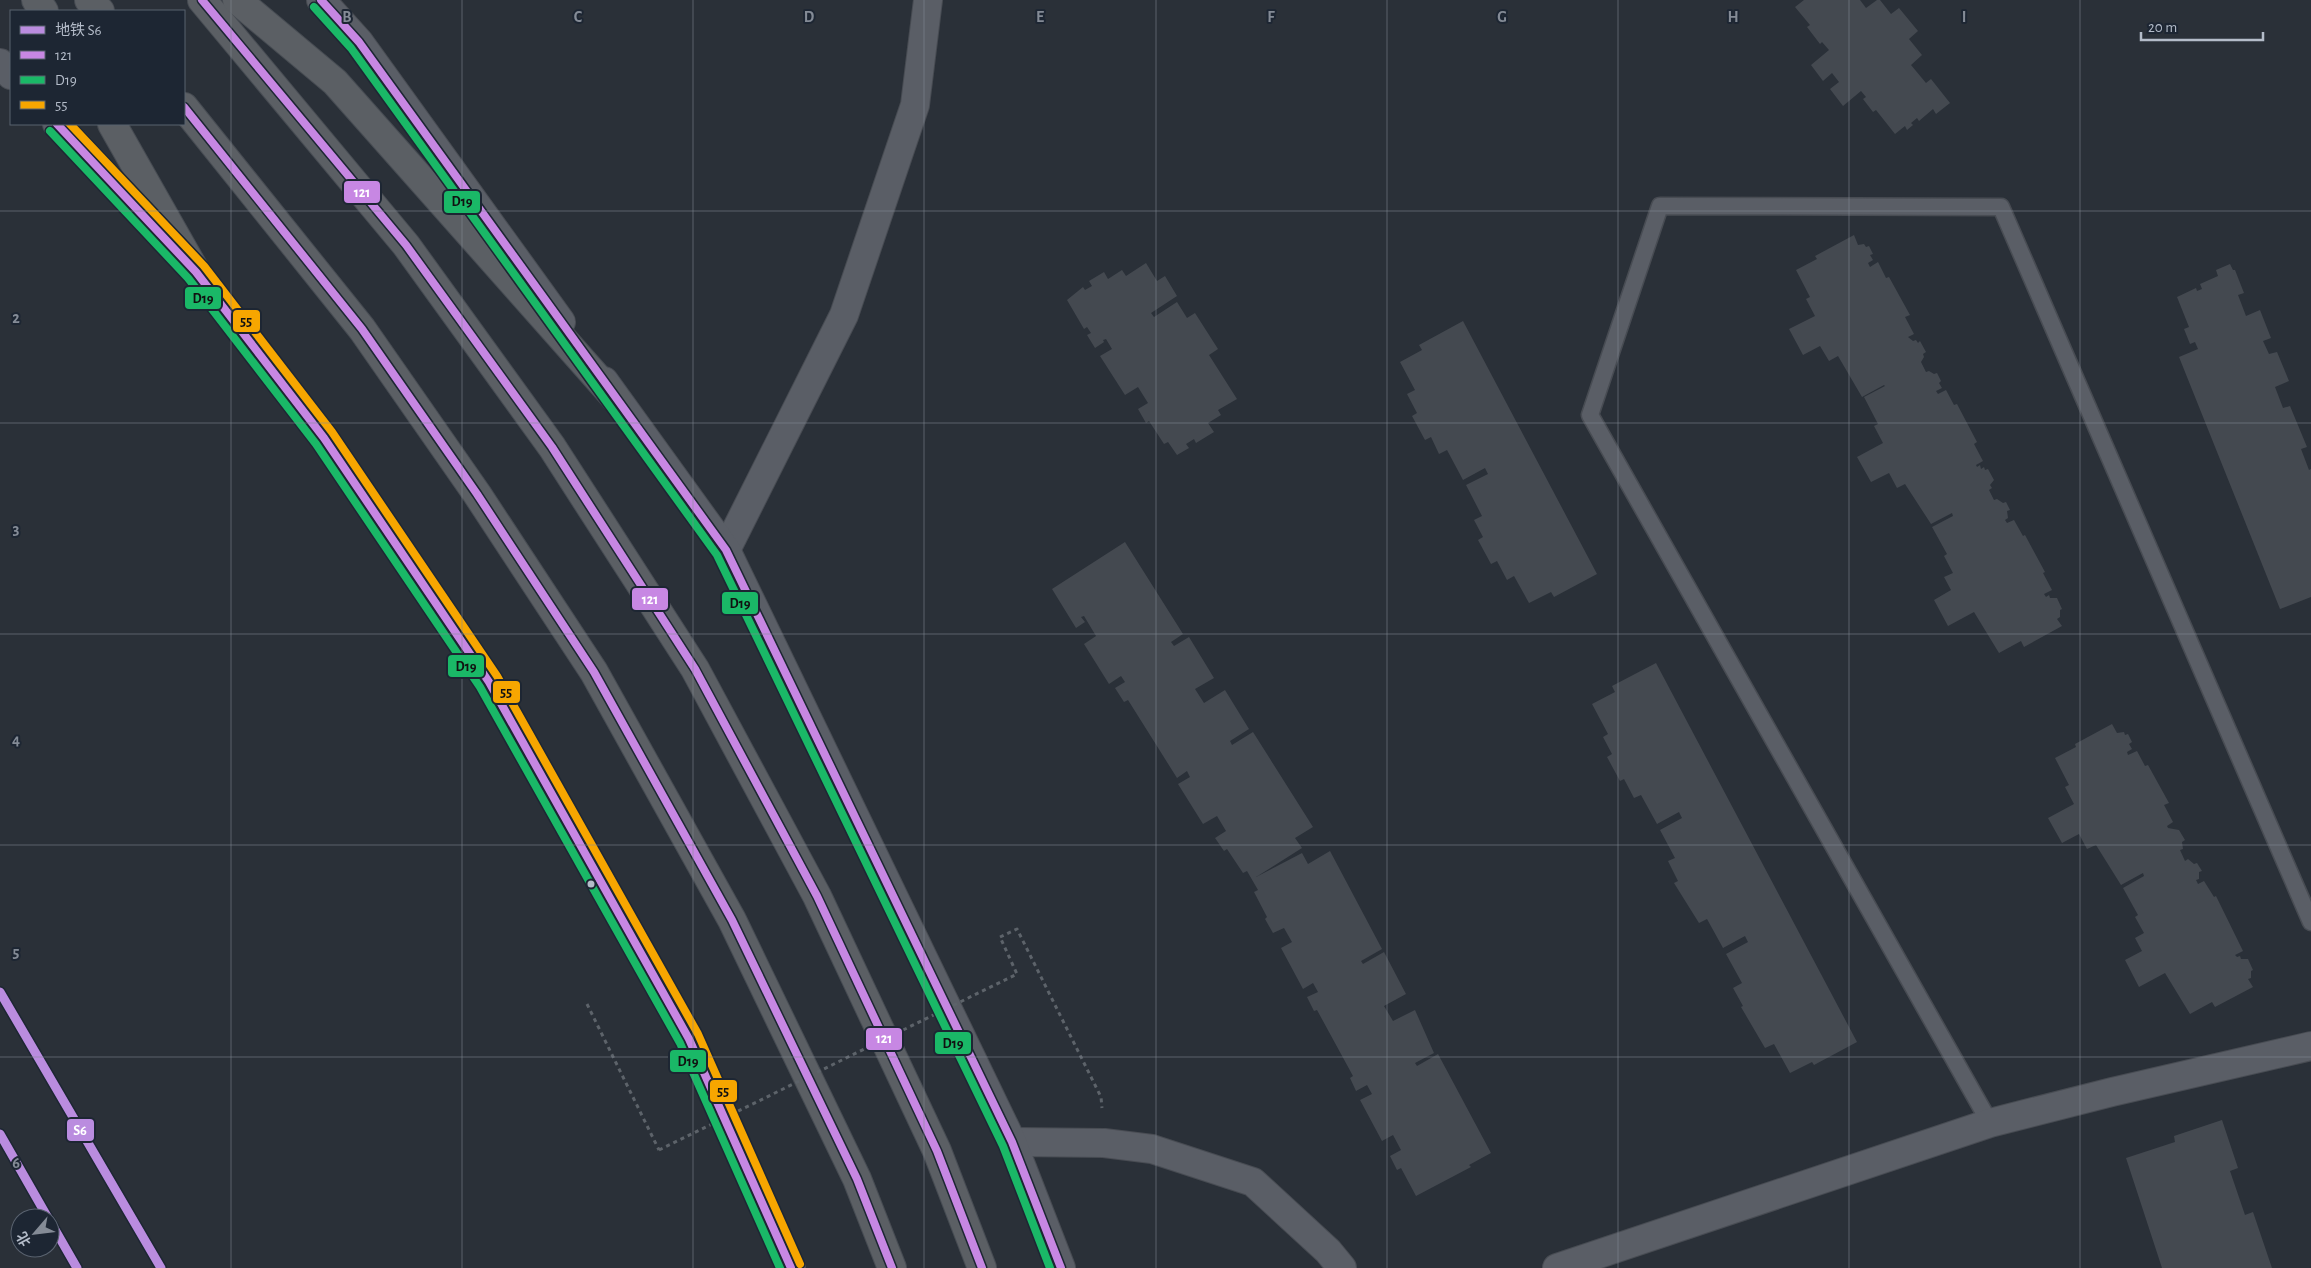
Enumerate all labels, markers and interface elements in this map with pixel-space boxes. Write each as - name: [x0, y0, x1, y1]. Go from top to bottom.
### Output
- text: B: [342, 9, 352, 25]
- text: C: [574, 9, 583, 25]
- text: D: [804, 9, 815, 25]
- text: E: [1036, 9, 1044, 25]
- text: F: [1267, 9, 1275, 25]
- text: G: [1497, 9, 1507, 25]
- text: H: [1727, 9, 1739, 25]
- text: I: [1962, 9, 1966, 25]
- legend: [10, 10, 185, 125]
- scale bar: [2141, 10, 2264, 42]
- text: 20 m: [2148, 20, 2177, 35]
- text: 地铁 S6: [55, 22, 102, 38]
- text: 121: [55, 48, 72, 63]
- text: D19: [55, 73, 77, 88]
- text: 55: [55, 98, 68, 113]
- line badge: 121: [343, 180, 381, 204]
- text: 121: [354, 186, 370, 200]
- line badge: D19: [443, 190, 481, 214]
- text: D19: [452, 195, 473, 209]
- line badge: D19: [184, 286, 222, 310]
- text: D19: [193, 292, 214, 306]
- line badge: 55: [232, 309, 261, 333]
- text: 2: [12, 310, 20, 326]
- text: 55: [240, 315, 252, 329]
- text: 3: [13, 521, 20, 537]
- line badge: 121: [631, 587, 669, 611]
- line badge: D19: [721, 591, 759, 615]
- text: 121: [642, 593, 658, 607]
- text: D19: [730, 597, 751, 611]
- line badge: D19: [447, 654, 485, 678]
- text: D19: [456, 660, 477, 674]
- line badge: 55: [492, 680, 521, 704]
- text: 55: [500, 686, 512, 700]
- text: 4: [12, 732, 20, 748]
- unlabelled marker: [586, 879, 596, 889]
- text: 5: [13, 944, 20, 960]
- line badge: 121: [865, 1027, 903, 1051]
- line badge: D19: [934, 1031, 972, 1055]
- text: 121: [876, 1032, 892, 1046]
- text: D19: [943, 1037, 964, 1051]
- line badge: D19: [669, 1049, 707, 1073]
- text: D19: [678, 1055, 699, 1069]
- line badge: 55: [709, 1079, 738, 1103]
- text: 55: [717, 1085, 729, 1099]
- line badge: S6: [66, 1118, 95, 1142]
- text: S6: [73, 1124, 87, 1138]
- text: 6: [12, 1155, 20, 1171]
- north arrow: [10, 1208, 60, 1258]
- text: 北: [14, 1229, 34, 1249]

